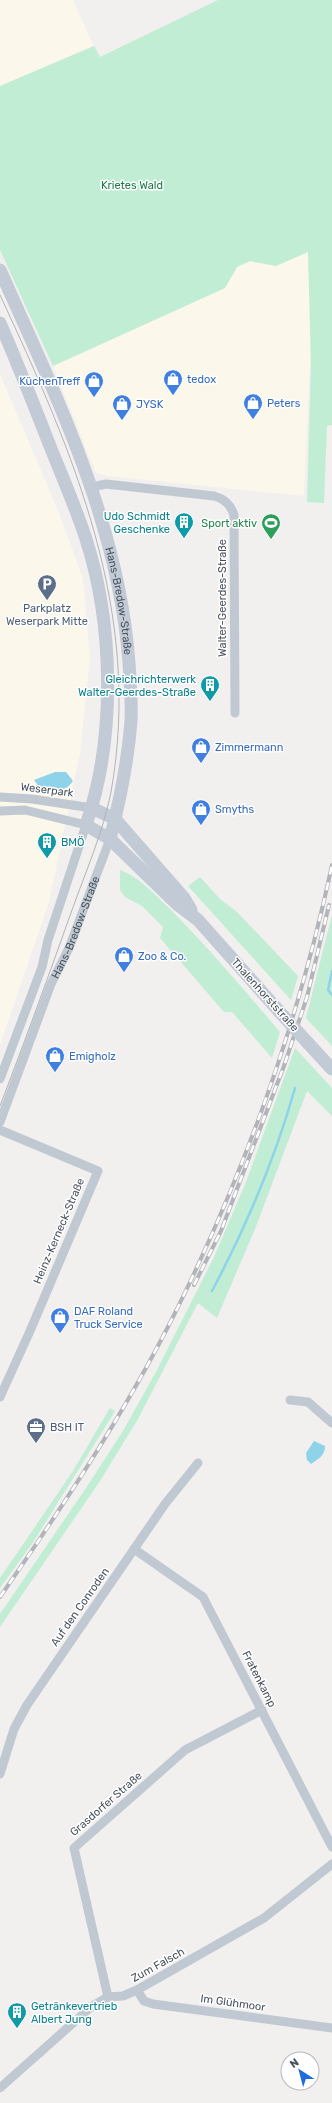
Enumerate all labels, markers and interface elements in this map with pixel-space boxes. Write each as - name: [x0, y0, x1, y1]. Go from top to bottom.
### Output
- park label: Krietes Wald: [101, 179, 163, 192]
- shop icon: tedox: [162, 368, 184, 396]
- shop icon: KüchenTreff: [83, 370, 105, 398]
- place label: tedox: [187, 373, 216, 386]
- place label: KüchenTreff: [19, 375, 80, 388]
- shop icon: Peters: [242, 392, 264, 420]
- shop icon: JYSK: [111, 393, 133, 421]
- place label: Peters: [267, 397, 301, 410]
- place label: JYSK: [136, 398, 164, 411]
- place label: Udo Schmidt Geschenke: [104, 510, 171, 536]
- building icon: Udo Schmidt Geschenke: [173, 511, 195, 539]
- sports icon: Sport aktiv: [260, 512, 282, 540]
- place label: Sport aktiv: [201, 517, 257, 530]
- street label: Walter-Geerdes-Straße: [216, 539, 229, 657]
- street label: Hans-Bredow-Straße: [103, 546, 135, 655]
- parking icon: Parkplatz Weserpark Mitte: [36, 573, 58, 601]
- place label: Parkplatz Weserpark Mitte: [6, 602, 88, 628]
- place label: Gleichrichterwerk Walter-Geerdes-Straße: [78, 673, 196, 699]
- building icon: Gleichrichterwerk Walter-Geerdes-Straße: [199, 674, 221, 702]
- shop icon: Zimmermann: [190, 736, 212, 764]
- place label: Zimmermann: [215, 741, 283, 754]
- street label: Weserpark: [20, 780, 74, 800]
- shop icon: Smyths: [190, 798, 212, 826]
- place label: Smyths: [215, 803, 255, 816]
- building icon: BMÖ: [36, 831, 58, 859]
- place label: BMÖ: [61, 836, 85, 849]
- street label: Hans-Bredow-Straße: [48, 874, 102, 981]
- shop icon: Zoo & Co.: [113, 945, 135, 973]
- place label: Zoo & Co.: [138, 950, 187, 963]
- street label: Thalenhorststraße: [229, 956, 301, 1034]
- shop icon: Emigholz: [44, 1045, 66, 1073]
- place label: Emigholz: [69, 1050, 116, 1063]
- street label: Heinz-Kerneck-Straße: [31, 1176, 87, 1286]
- place label: DAF Roland Truck Service: [74, 1305, 143, 1331]
- shop icon: DAF Roland Truck Service: [49, 1306, 71, 1334]
- office icon: BSH IT: [25, 1416, 47, 1444]
- place label: BSH IT: [50, 1421, 85, 1434]
- street label: Auf den Conroden: [48, 1565, 112, 1649]
- street label: Fratenkamp: [239, 1649, 279, 1709]
- street label: Grasdorfer Straße: [67, 1769, 145, 1839]
- street label: Zum Falsch: [129, 1945, 187, 1985]
- street label: Im Glühmoor: [200, 1992, 267, 2014]
- place label: Getränkevertrieb Albert Jung: [31, 2000, 117, 2026]
- building icon: Getränkevertrieb Albert Jung: [6, 2001, 28, 2029]
- north arrow: [280, 2051, 320, 2091]
- text: N: [287, 2056, 302, 2071]

